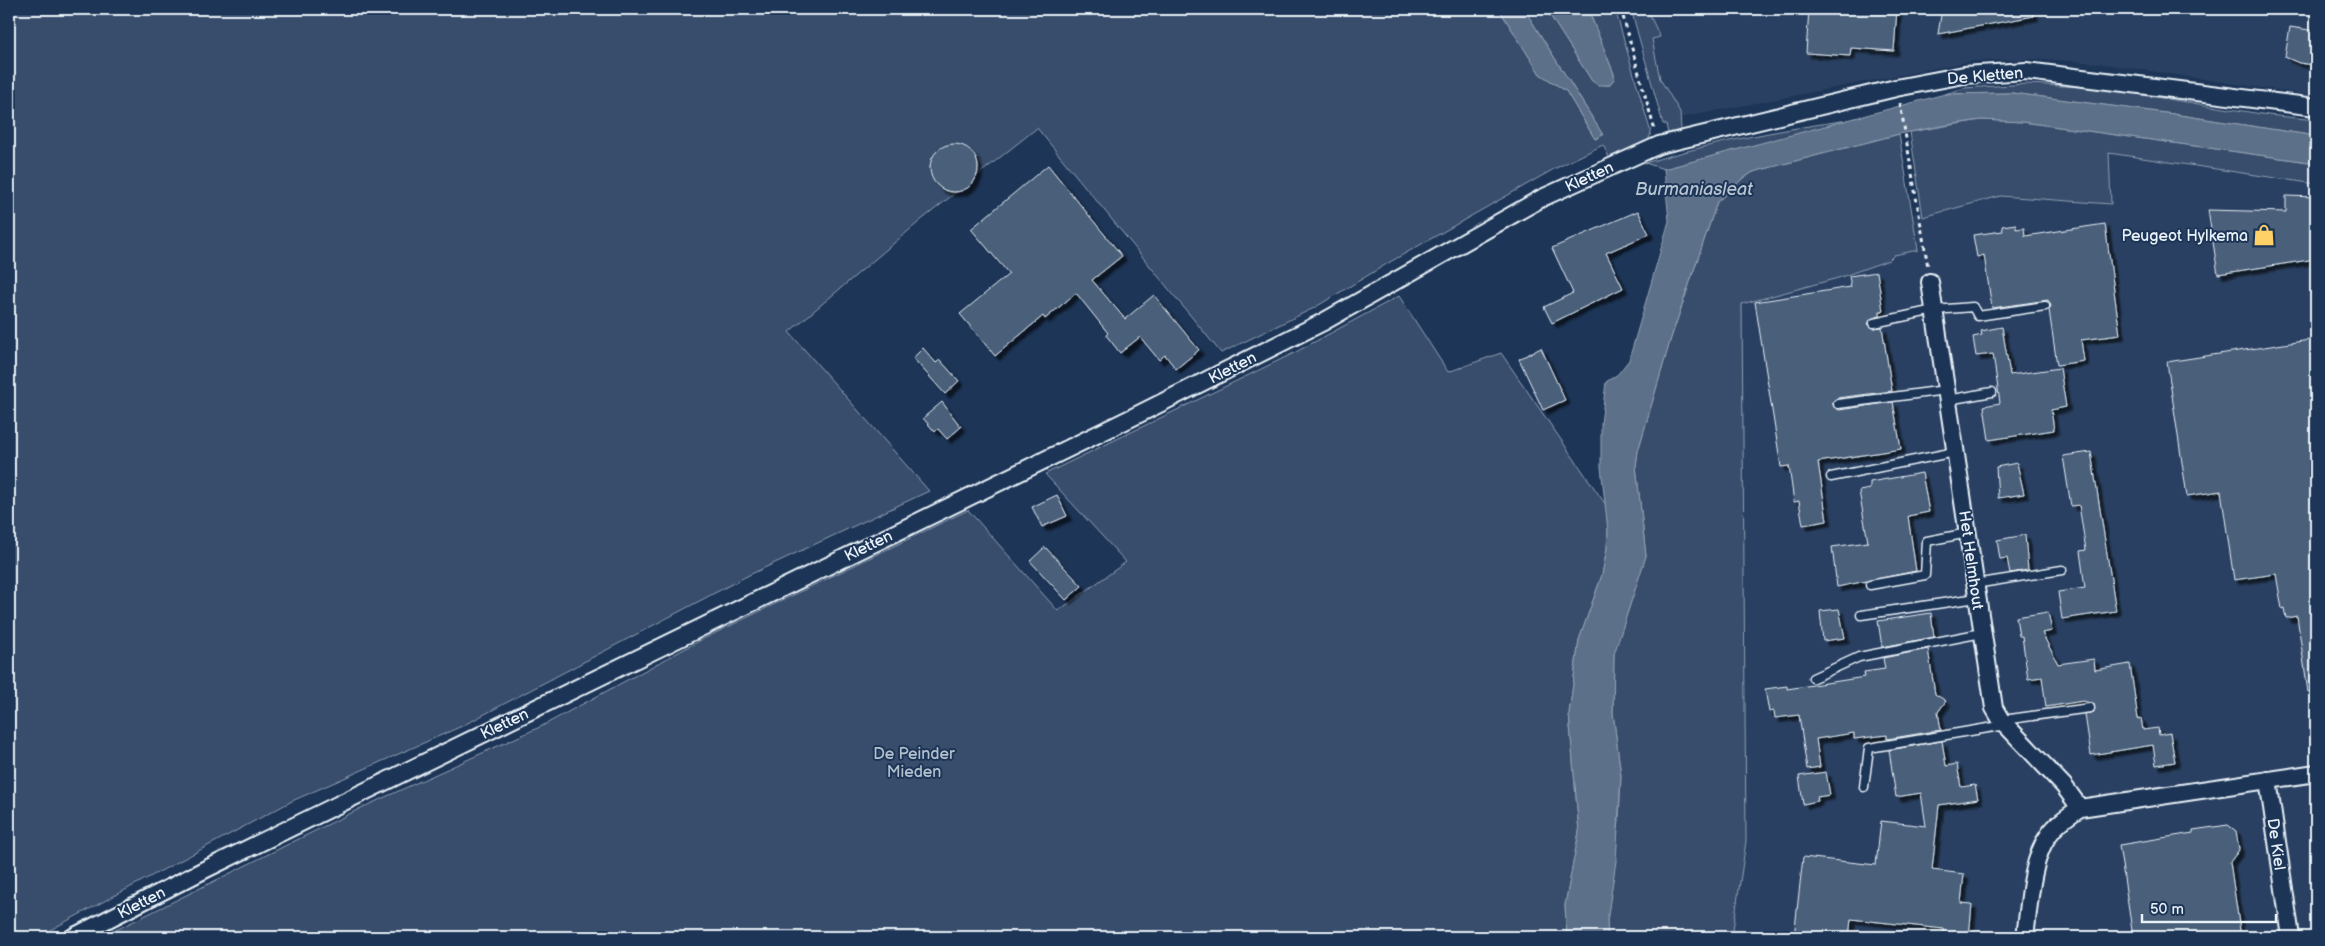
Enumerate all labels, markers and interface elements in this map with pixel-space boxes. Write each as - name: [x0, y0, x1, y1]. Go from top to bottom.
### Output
- street label: De Kletten: [1946, 64, 2024, 89]
- street label: Kletten: [1562, 158, 1617, 197]
- water label: Burmaniasleat: [1635, 179, 1753, 200]
- shop icon: Peugeot Hylkema: [2251, 222, 2277, 248]
- place label: Peugeot Hylkema: [2121, 227, 2248, 246]
- street label: Kletten: [1206, 348, 1260, 388]
- street label: Het Helmhout: [1954, 509, 1987, 611]
- street label: Kletten: [842, 527, 896, 566]
- street label: Kletten: [478, 705, 532, 744]
- park label: De Peinder Mieden: [873, 745, 955, 782]
- street label: De Kiel: [2262, 817, 2289, 871]
- street label: Kletten: [115, 883, 169, 923]
- scale bar: [2142, 891, 2276, 923]
- text: 50 m: [2150, 900, 2184, 919]

